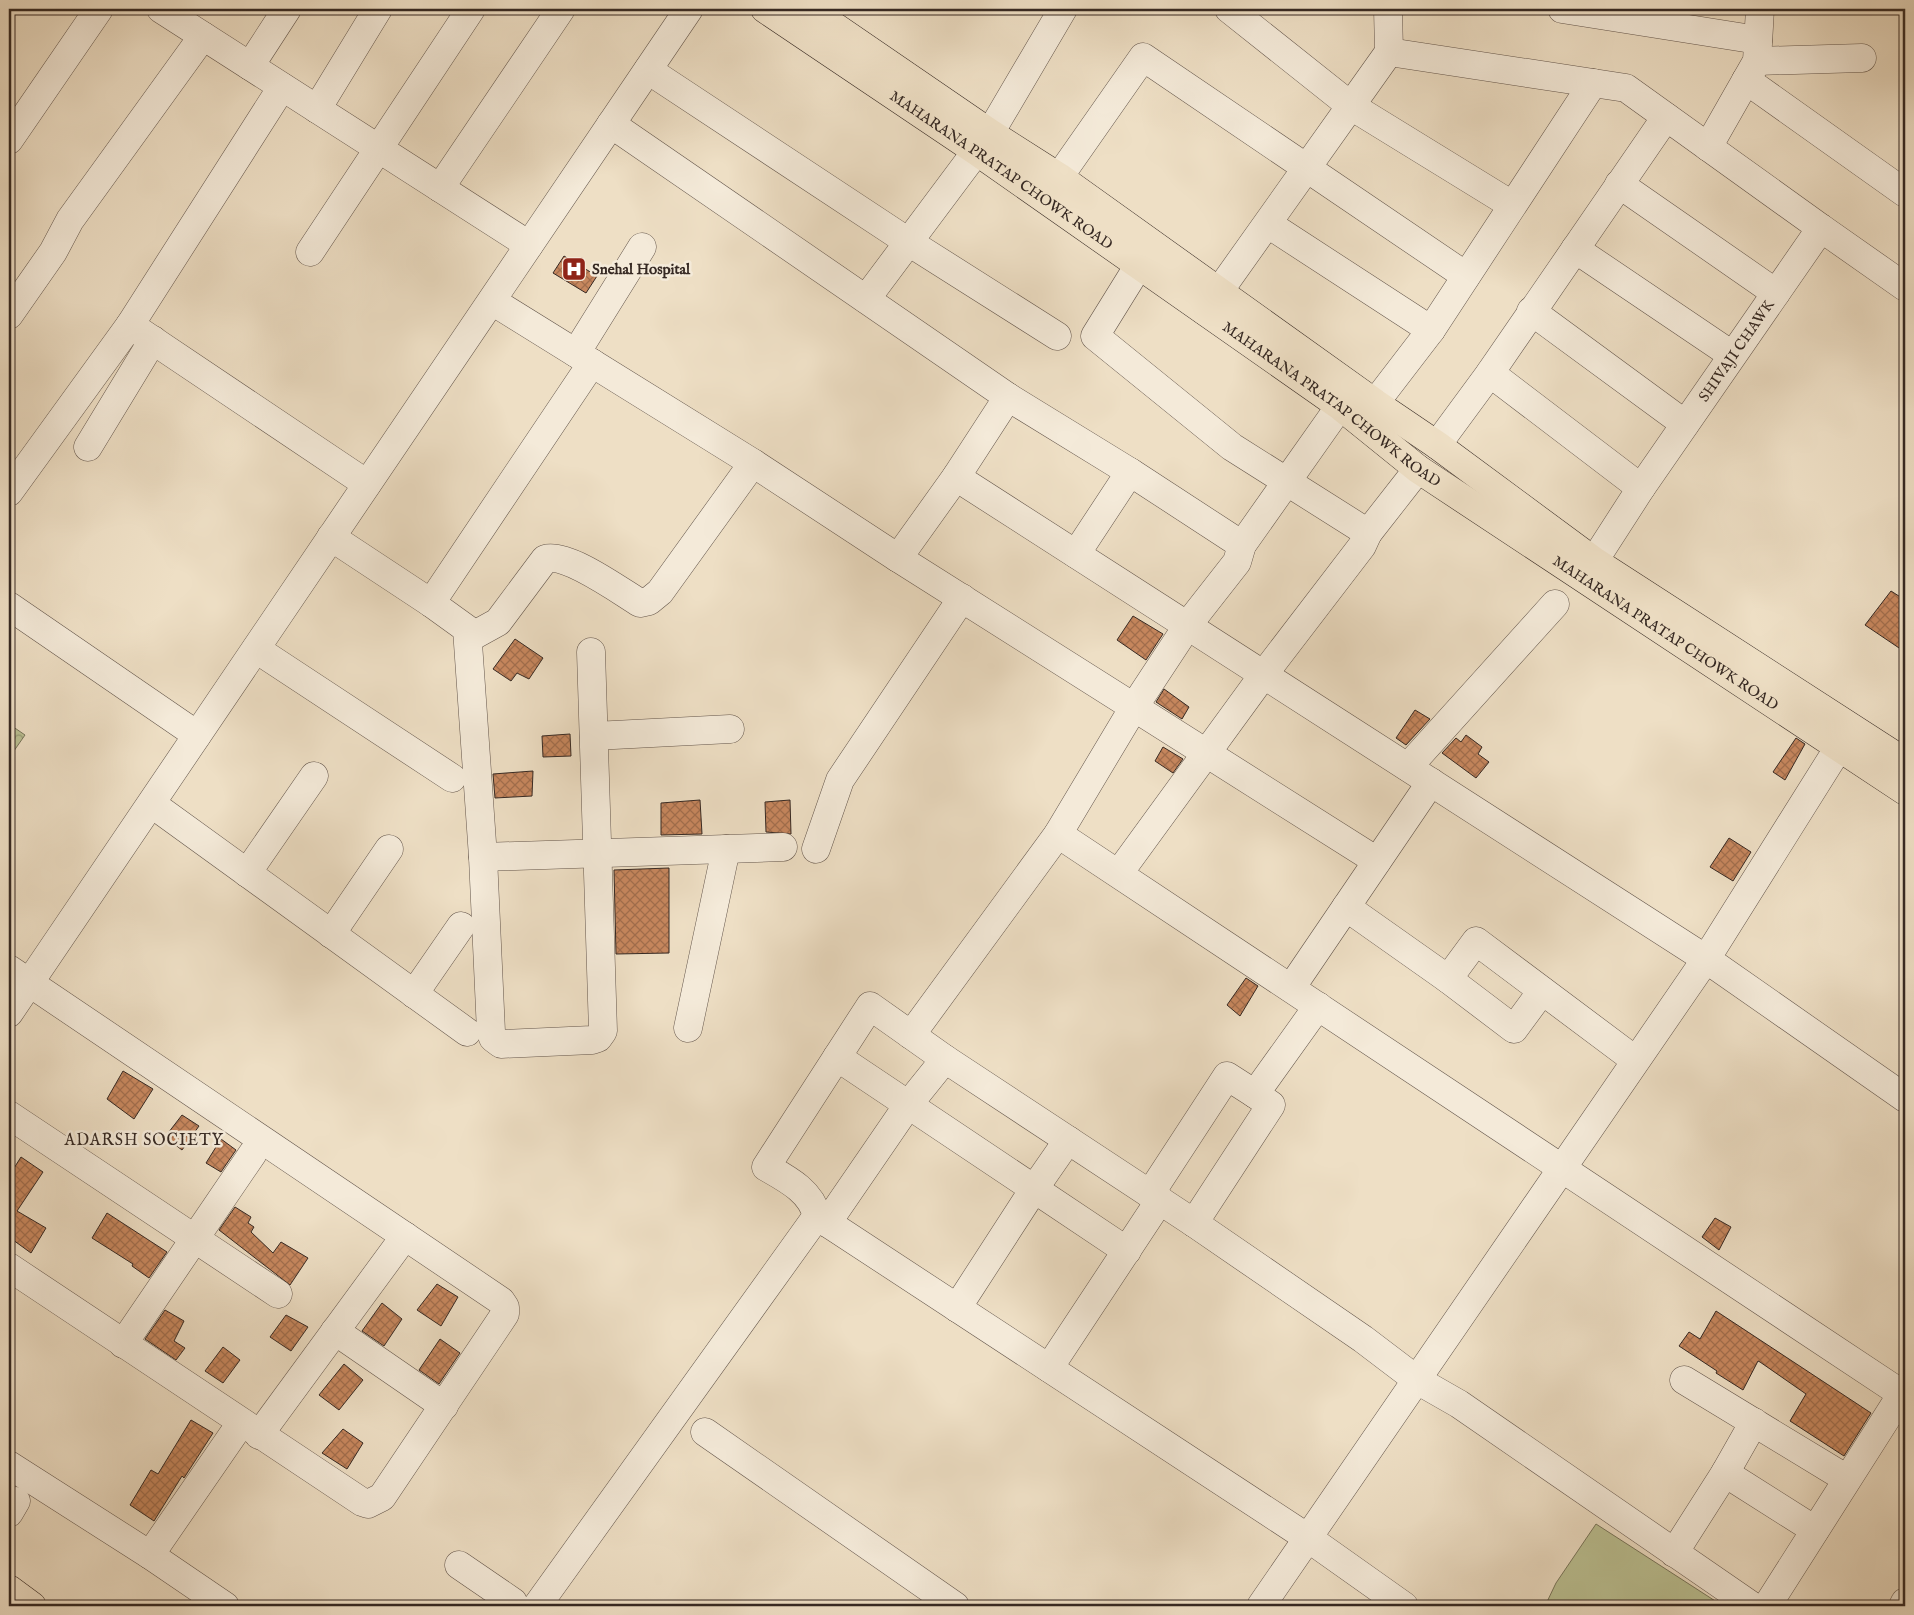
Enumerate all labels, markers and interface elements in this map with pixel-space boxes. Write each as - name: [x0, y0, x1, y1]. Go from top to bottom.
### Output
- street label: MAHARANA PRATAP CHOWK ROAD: [886, 86, 1117, 254]
- hospital icon: Snehal Hospital: [561, 256, 587, 282]
- place label: Snehal Hospital: [592, 260, 691, 279]
- street label: SHIVAJI CHAWK: [1694, 296, 1778, 405]
- street label: MAHARANA PRATAP CHOWK ROAD: [1219, 317, 1444, 491]
- street label: MAHARANA PRATAP CHOWK ROAD: [1549, 551, 1782, 714]
- district label: ADARSH SOCIETY: [63, 1131, 224, 1151]

